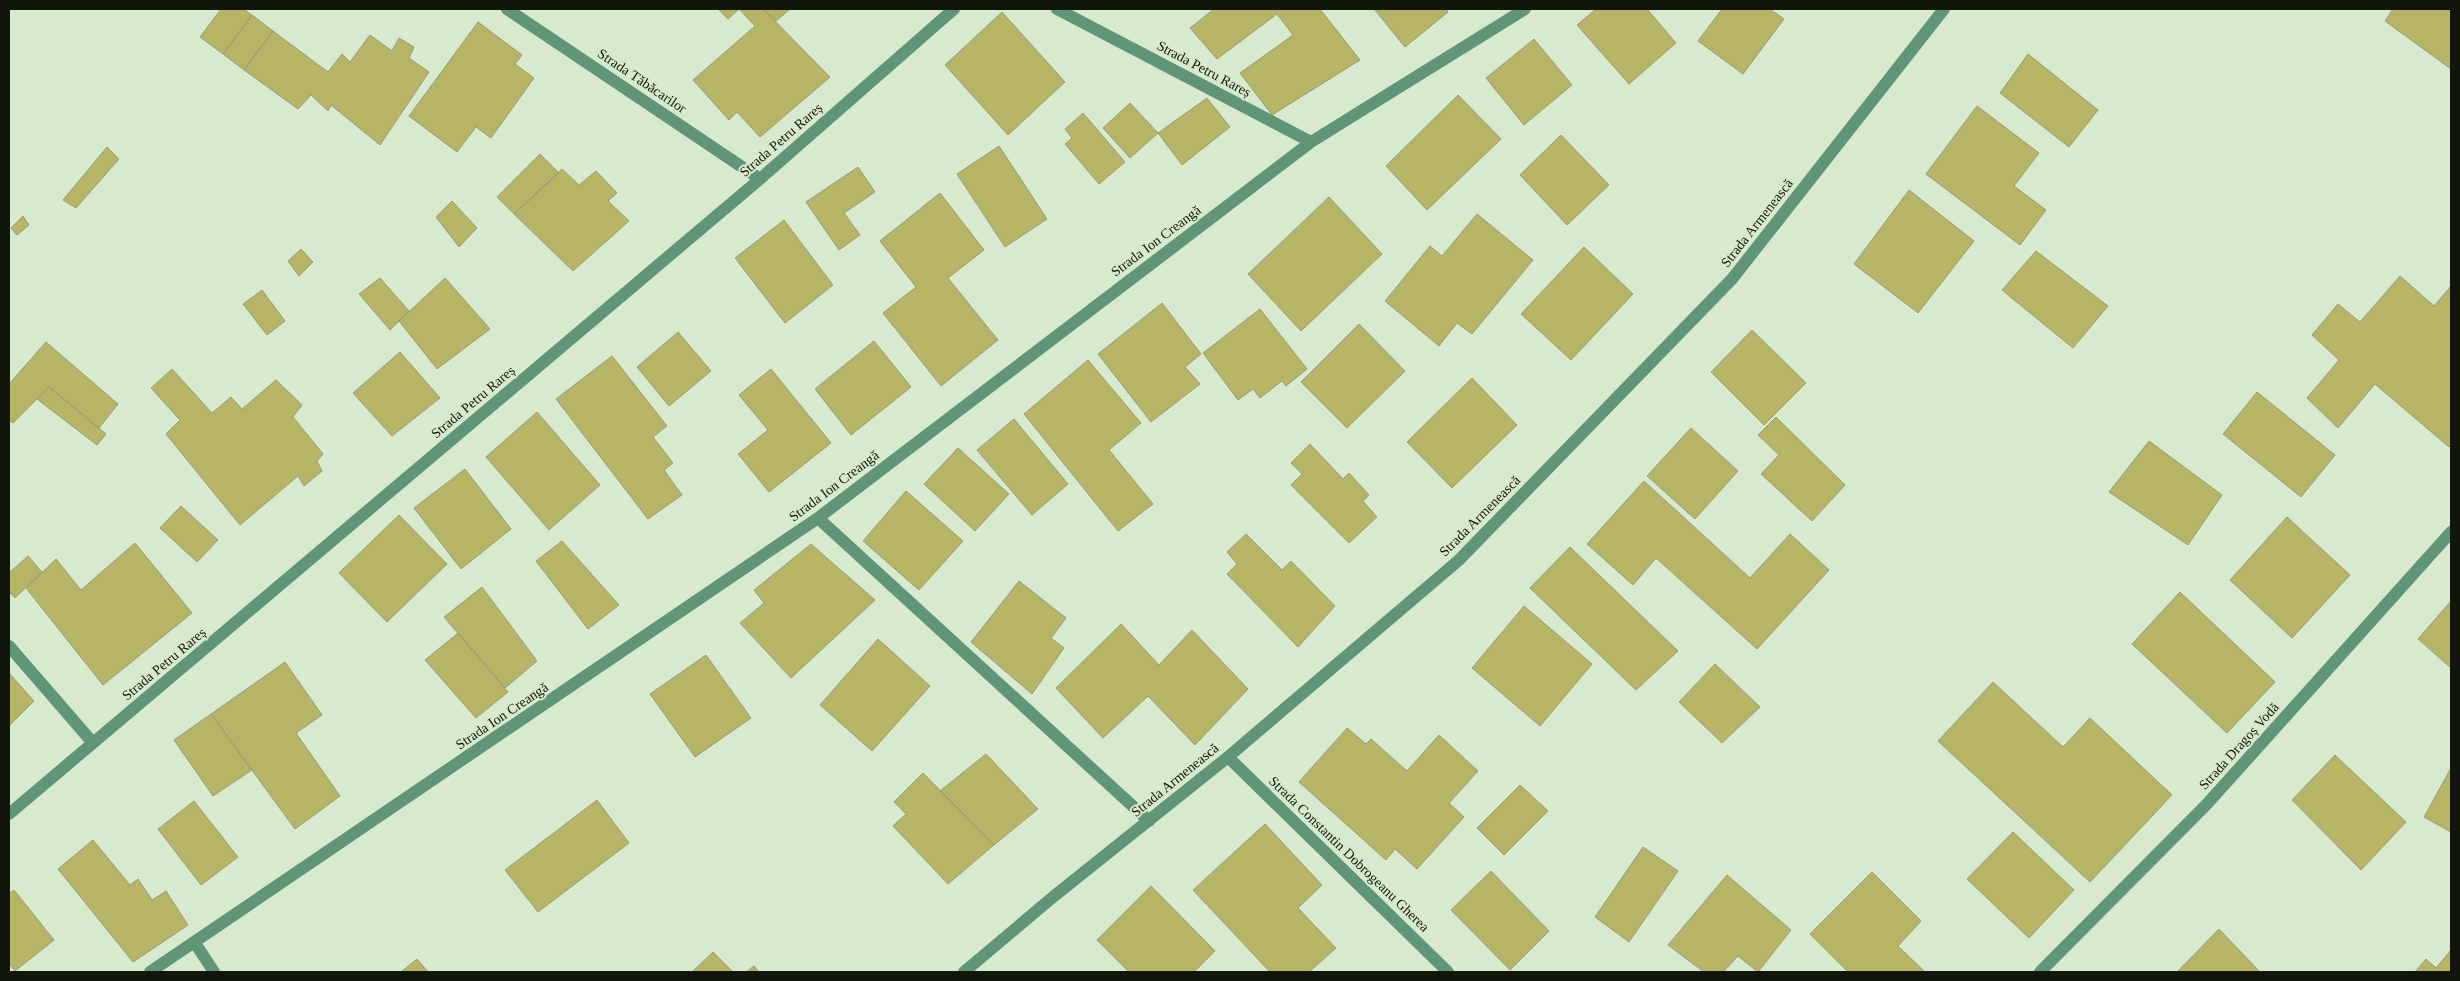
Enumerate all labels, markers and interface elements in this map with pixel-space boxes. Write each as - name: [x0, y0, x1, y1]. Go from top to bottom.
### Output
- street label: Strada Petru Rareș: [1154, 38, 1254, 101]
- street label: Strada Tăbăcarilor: [595, 46, 689, 116]
- street label: Strada Petru Rareș: [737, 100, 826, 181]
- street label: Strada Armenească: [1718, 175, 1797, 270]
- street label: Strada Ion Creangă: [1108, 202, 1204, 280]
- street label: Strada Petru Rareș: [428, 363, 518, 442]
- street label: Strada Ion Creangă: [786, 447, 882, 525]
- street label: Strada Armenească: [1437, 472, 1524, 559]
- street label: Strada Petru Rareș: [119, 625, 209, 704]
- street label: Strada Ion Creangă: [453, 679, 552, 752]
- street label: Strada Dragoș Vodă: [2196, 699, 2283, 793]
- street label: Strada Armenească: [1128, 740, 1222, 820]
- street label: Strada Constantin Dobrogeanu Gherea: [1266, 773, 1433, 935]

